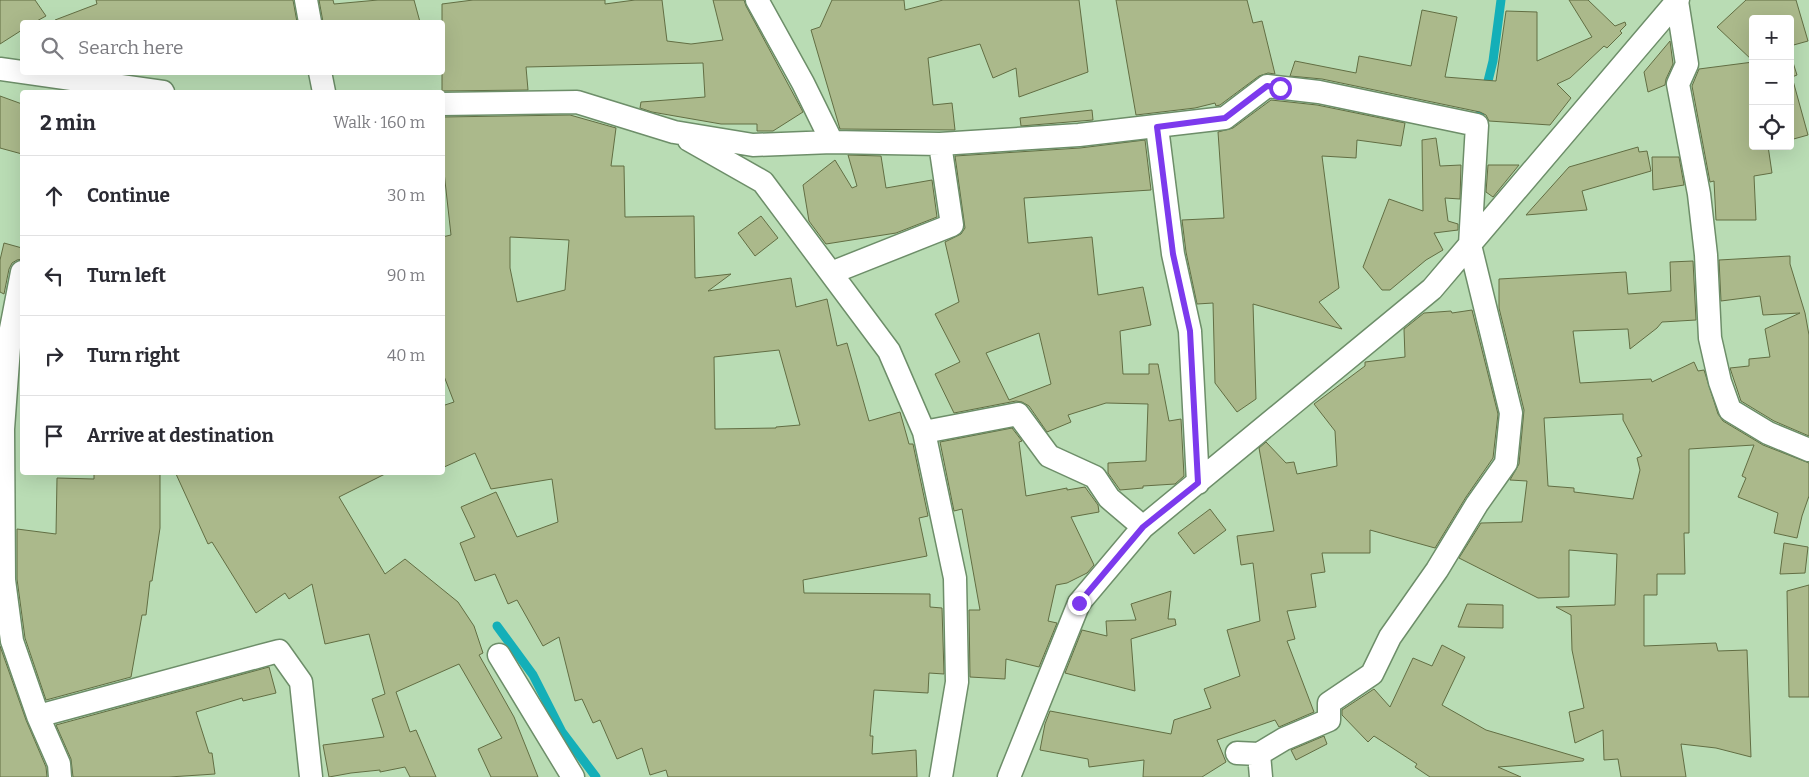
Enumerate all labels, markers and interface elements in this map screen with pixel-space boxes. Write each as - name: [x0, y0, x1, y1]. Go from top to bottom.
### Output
- map controls: [1749, 15, 1794, 150]
- button: +: [1749, 15, 1794, 60]
- search box: [20, 20, 445, 75]
- icon: search: [38, 34, 66, 62]
- text: Search here: [78, 36, 183, 59]
- button: −: [1749, 60, 1794, 105]
- route start: [1269, 77, 1292, 100]
- button: locate: [1749, 105, 1794, 150]
- text: 2 min: [40, 110, 96, 136]
- text: Walk · 160 m: [333, 113, 425, 132]
- icon: ahead: [40, 182, 68, 210]
- text: Continue: [87, 184, 170, 207]
- text: 30 m: [387, 186, 425, 205]
- icon: left: [40, 262, 68, 290]
- text: Turn left: [87, 264, 166, 287]
- text: 90 m: [387, 266, 425, 285]
- icon: right: [40, 342, 68, 370]
- text: Turn right: [87, 344, 180, 367]
- text: 40 m: [387, 346, 425, 365]
- icon: arrive: [40, 422, 68, 450]
- text: Arrive at destination: [87, 424, 274, 447]
- route end: [1068, 592, 1091, 615]

